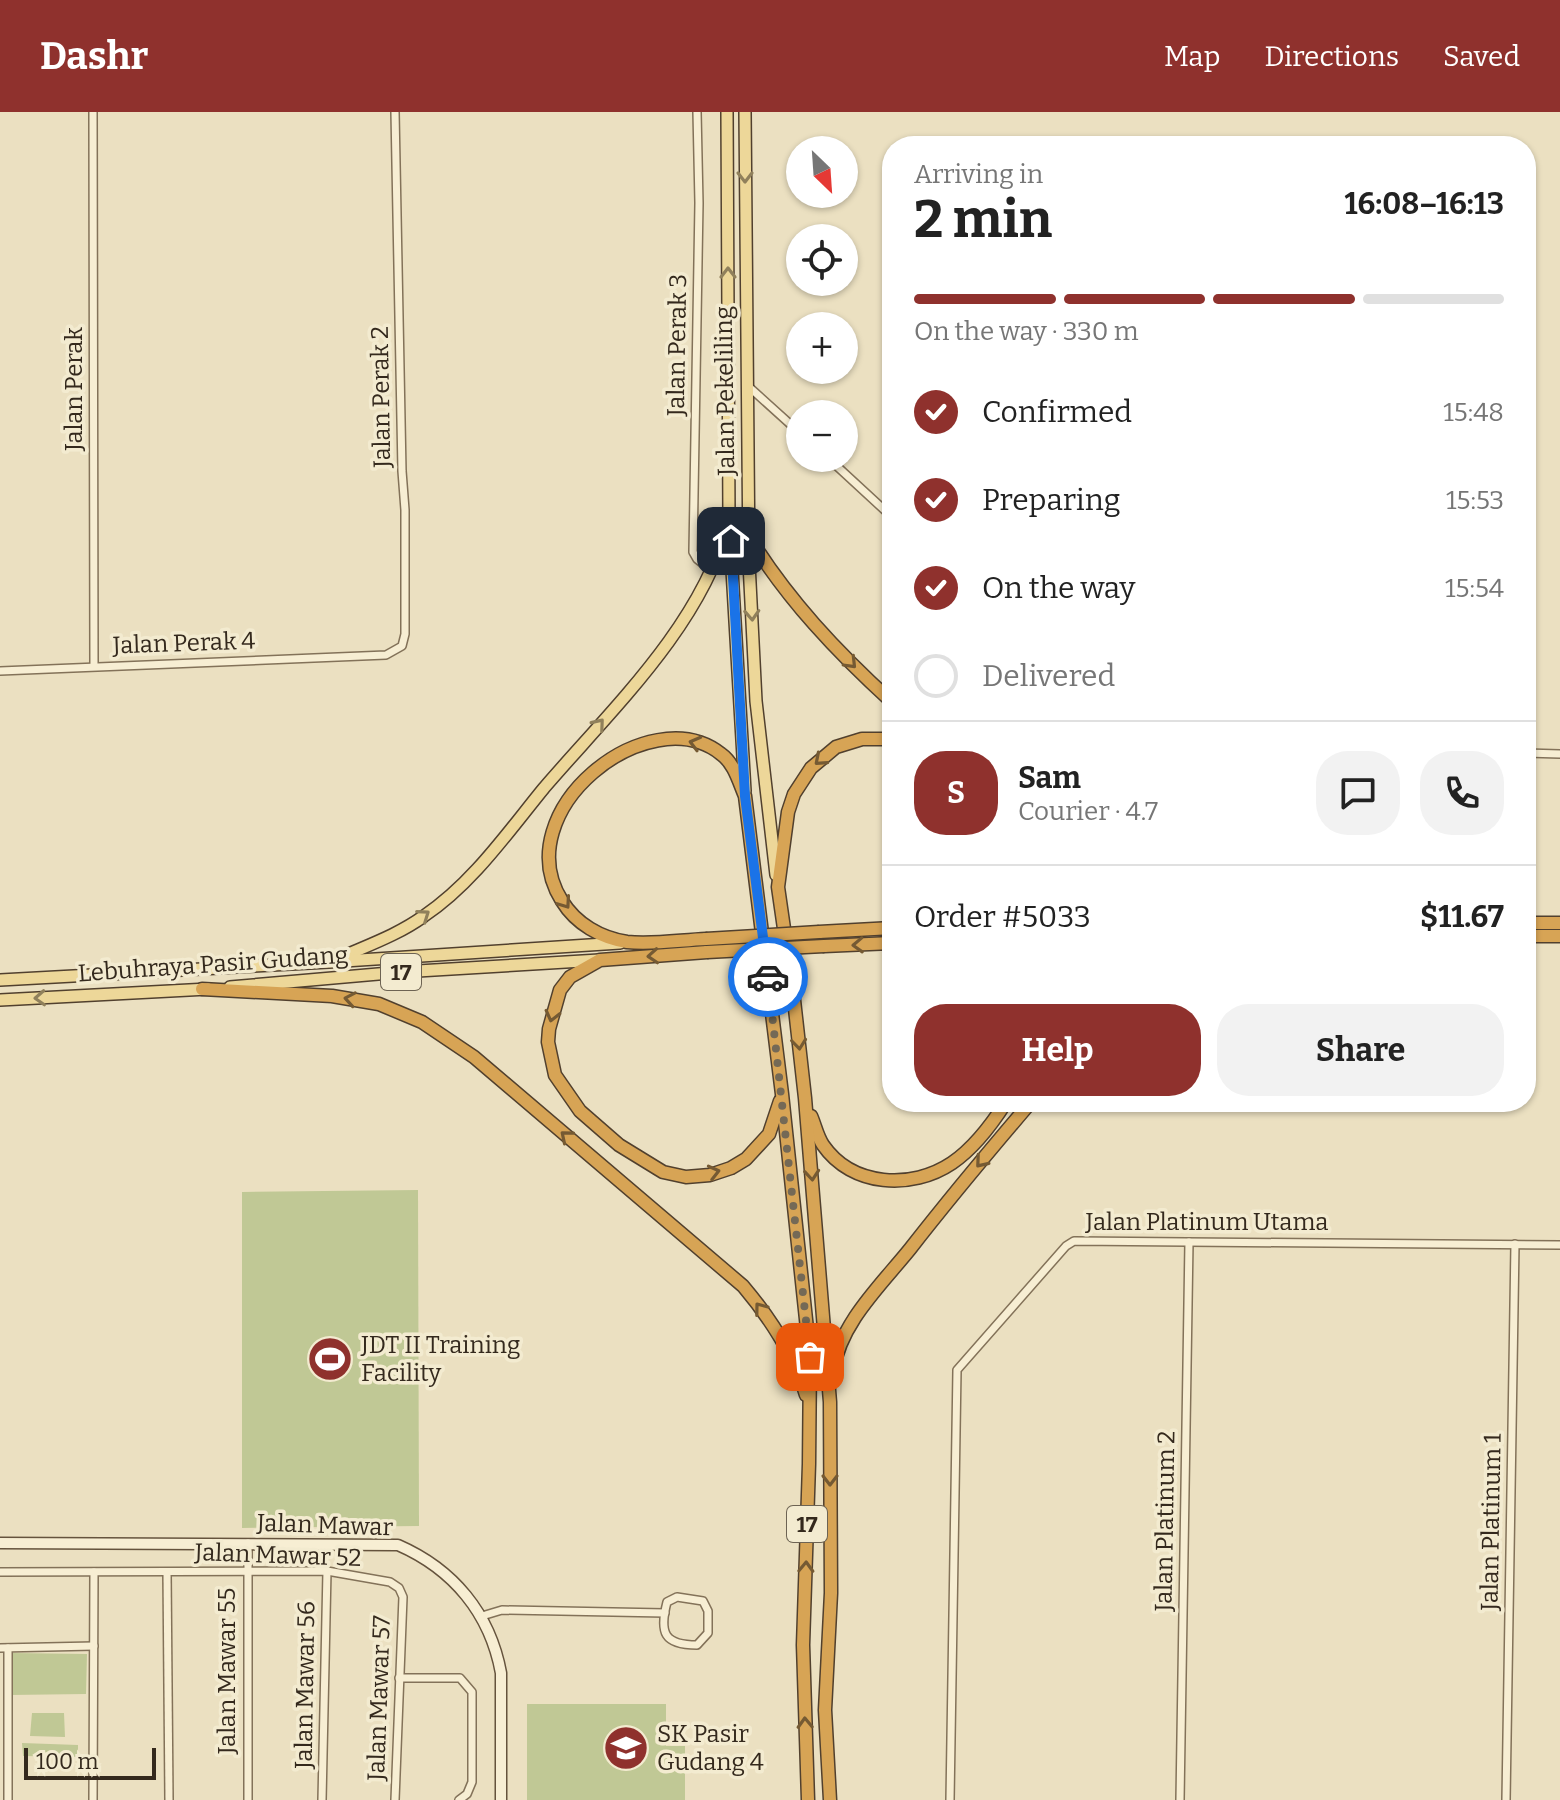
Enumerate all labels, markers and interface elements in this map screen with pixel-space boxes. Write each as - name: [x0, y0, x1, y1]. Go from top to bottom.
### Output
- text: Dashr: [40, 33, 148, 79]
- text: Map: [1164, 40, 1220, 73]
- text: Directions: [1264, 40, 1399, 73]
- text: Saved: [1443, 40, 1520, 73]
- north arrow: [786, 136, 858, 208]
- map controls: [786, 136, 858, 472]
- text: Arriving in: [914, 159, 1043, 190]
- one-way arrow: [736, 171, 754, 184]
- text: 16:08–16:13: [1345, 186, 1504, 222]
- text: 2 min: [914, 188, 1052, 251]
- button: locate: [786, 224, 858, 296]
- one-way arrow: [719, 266, 737, 279]
- street label: Jalan Perak 3: [662, 274, 692, 417]
- street label: Jalan Pekeliling: [710, 306, 740, 477]
- button: +: [786, 312, 858, 384]
- text: On the way · 330 m: [914, 316, 1139, 347]
- street label: Jalan Perak 2: [366, 326, 396, 469]
- street label: Jalan Perak: [60, 327, 88, 452]
- icon: check: [914, 390, 958, 434]
- text: Confirmed: [982, 394, 1132, 430]
- text: 15:48: [1443, 397, 1504, 428]
- button: −: [786, 400, 858, 472]
- icon: check: [914, 478, 958, 522]
- text: Preparing: [982, 482, 1120, 518]
- text: 15:53: [1446, 485, 1504, 516]
- pin: [697, 507, 765, 575]
- icon: home: [709, 519, 753, 563]
- icon: check: [914, 566, 958, 610]
- text: On the way: [982, 570, 1135, 606]
- text: 15:54: [1445, 573, 1504, 604]
- one-way arrow: [743, 609, 760, 622]
- street label: Jalan Perak 4: [111, 627, 256, 660]
- one-way arrow: [842, 653, 856, 668]
- text: Delivered: [982, 658, 1115, 694]
- one-way arrow: [589, 719, 604, 733]
- one-way arrow: [688, 735, 702, 752]
- one-way arrow: [815, 750, 830, 765]
- button: chat: [1316, 751, 1400, 835]
- button: phone: [1420, 751, 1504, 835]
- text: Sam: [1018, 760, 1081, 796]
- text: S: [947, 775, 965, 811]
- text: Courier · 4.7: [1018, 796, 1158, 827]
- one-way arrow: [555, 895, 570, 909]
- text: Order #5033: [914, 899, 1091, 935]
- text: $11.67: [1420, 899, 1504, 935]
- one-way arrow: [416, 911, 430, 925]
- one-way arrow: [851, 936, 864, 953]
- courier: [728, 937, 808, 1017]
- street label: Lebuhraya Pasir Gudang: [77, 941, 349, 987]
- one-way arrow: [646, 947, 659, 964]
- road number: 17: [381, 954, 421, 990]
- icon: car: [746, 955, 790, 999]
- one-way arrow: [33, 990, 46, 1007]
- one-way arrow: [343, 991, 357, 1008]
- button: Help: [914, 1004, 1201, 1096]
- button: Share: [1217, 1004, 1504, 1096]
- one-way arrow: [545, 1008, 562, 1022]
- one-way arrow: [791, 1038, 808, 1051]
- one-way arrow: [561, 1131, 576, 1146]
- one-way arrow: [976, 1153, 991, 1167]
- one-way arrow: [706, 1165, 720, 1182]
- one-way arrow: [803, 1169, 820, 1182]
- street label: Jalan Platinum Utama: [1085, 1208, 1328, 1236]
- one-way arrow: [756, 1302, 770, 1317]
- pin: [776, 1323, 844, 1391]
- place label: JDT II Training Facility: [360, 1331, 520, 1387]
- sports icon: JDT II Training Facility: [306, 1335, 354, 1383]
- icon: bag: [788, 1335, 832, 1379]
- street label: Jalan Platinum 2: [1149, 1430, 1181, 1613]
- street label: Jalan Platinum 1: [1475, 1433, 1507, 1612]
- one-way arrow: [821, 1474, 839, 1487]
- road number: 17: [787, 1506, 827, 1542]
- street label: Jalan Mawar: [255, 1509, 394, 1541]
- street label: Jalan Mawar 52: [193, 1538, 362, 1572]
- one-way arrow: [797, 1560, 814, 1573]
- street label: Jalan Mawar 55: [213, 1588, 241, 1755]
- street label: Jalan Mawar 56: [290, 1601, 320, 1770]
- street label: Jalan Mawar 57: [362, 1615, 396, 1782]
- one-way arrow: [797, 1716, 814, 1729]
- place label: SK Pasir Gudang 4: [657, 1720, 764, 1776]
- school or university icon: SK Pasir Gudang 4: [602, 1724, 650, 1772]
- scale bar: [24, 1744, 156, 1780]
- text: 100 m: [36, 1748, 99, 1775]

